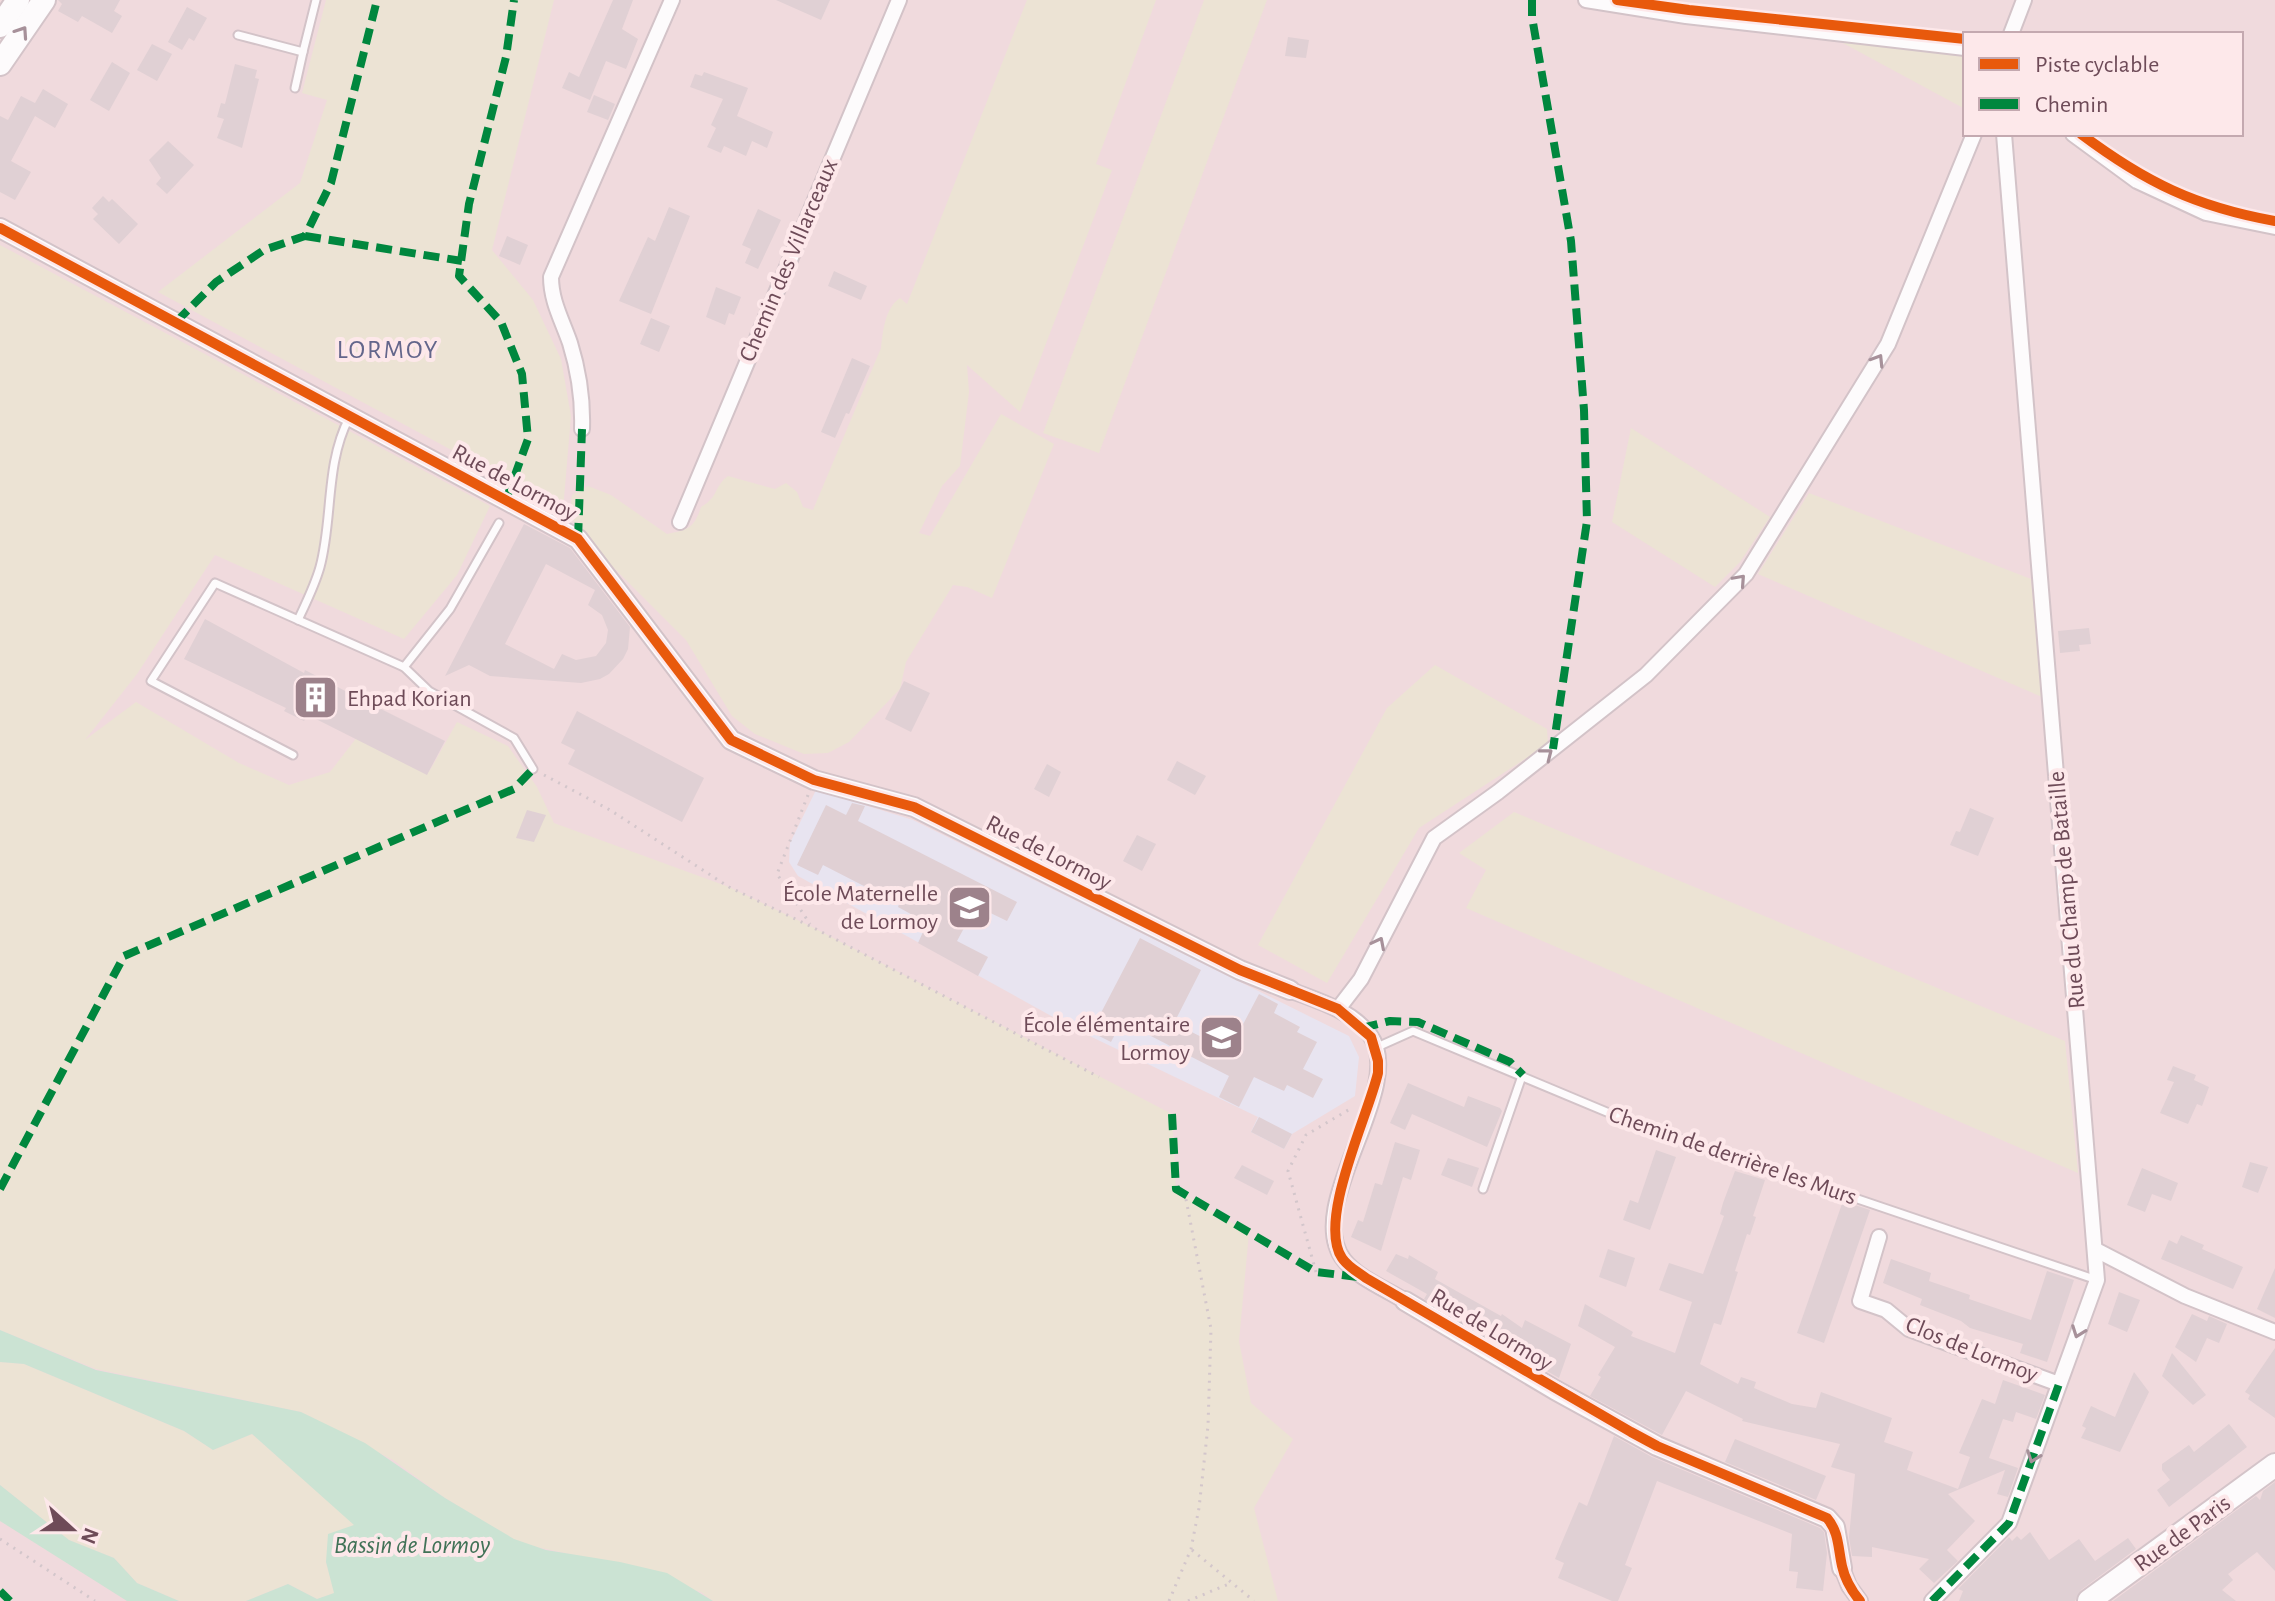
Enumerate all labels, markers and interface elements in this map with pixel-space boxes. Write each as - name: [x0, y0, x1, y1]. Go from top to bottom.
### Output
- one-way arrow: [12, 27, 27, 41]
- legend: [1963, 32, 2243, 136]
- text: Piste cyclable: [2035, 53, 2159, 77]
- text: Chemin: [2035, 93, 2108, 117]
- street label: Chemin des Villarceaux: [735, 155, 843, 365]
- district label: LORMOY: [337, 337, 439, 363]
- one-way arrow: [1869, 354, 1884, 369]
- street label: Rue de Lormoy: [448, 440, 581, 526]
- one-way arrow: [1730, 574, 1744, 589]
- building icon: Ehpad Korian: [292, 674, 340, 722]
- place label: Ehpad Korian: [347, 687, 472, 711]
- one-way arrow: [1538, 749, 1553, 763]
- street label: Rue du Champ de Bataille: [2045, 770, 2089, 1010]
- street label: Rue de Lormoy: [982, 811, 1115, 895]
- place label: École Maternelle de Lormoy: [783, 880, 938, 934]
- school or university icon: École Maternelle de Lormoy: [945, 883, 993, 931]
- one-way arrow: [1370, 937, 1385, 952]
- place label: École élémentaire Lormoy: [1023, 1011, 1190, 1065]
- school or university icon: École élémentaire Lormoy: [1197, 1014, 1245, 1062]
- street label: Chemin de derrière les Murs: [1606, 1102, 1860, 1210]
- street label: Rue de Lormoy: [1426, 1284, 1557, 1376]
- street label: Clos de Lormoy: [1902, 1313, 2041, 1387]
- one-way arrow: [2071, 1324, 2088, 1338]
- one-way arrow: [2026, 1450, 2042, 1464]
- north arrow: [32, 1489, 112, 1569]
- street label: Rue de Paris: [2130, 1491, 2235, 1577]
- text: N: [77, 1525, 103, 1547]
- water label: Bassin de Lormoy: [334, 1532, 491, 1558]

